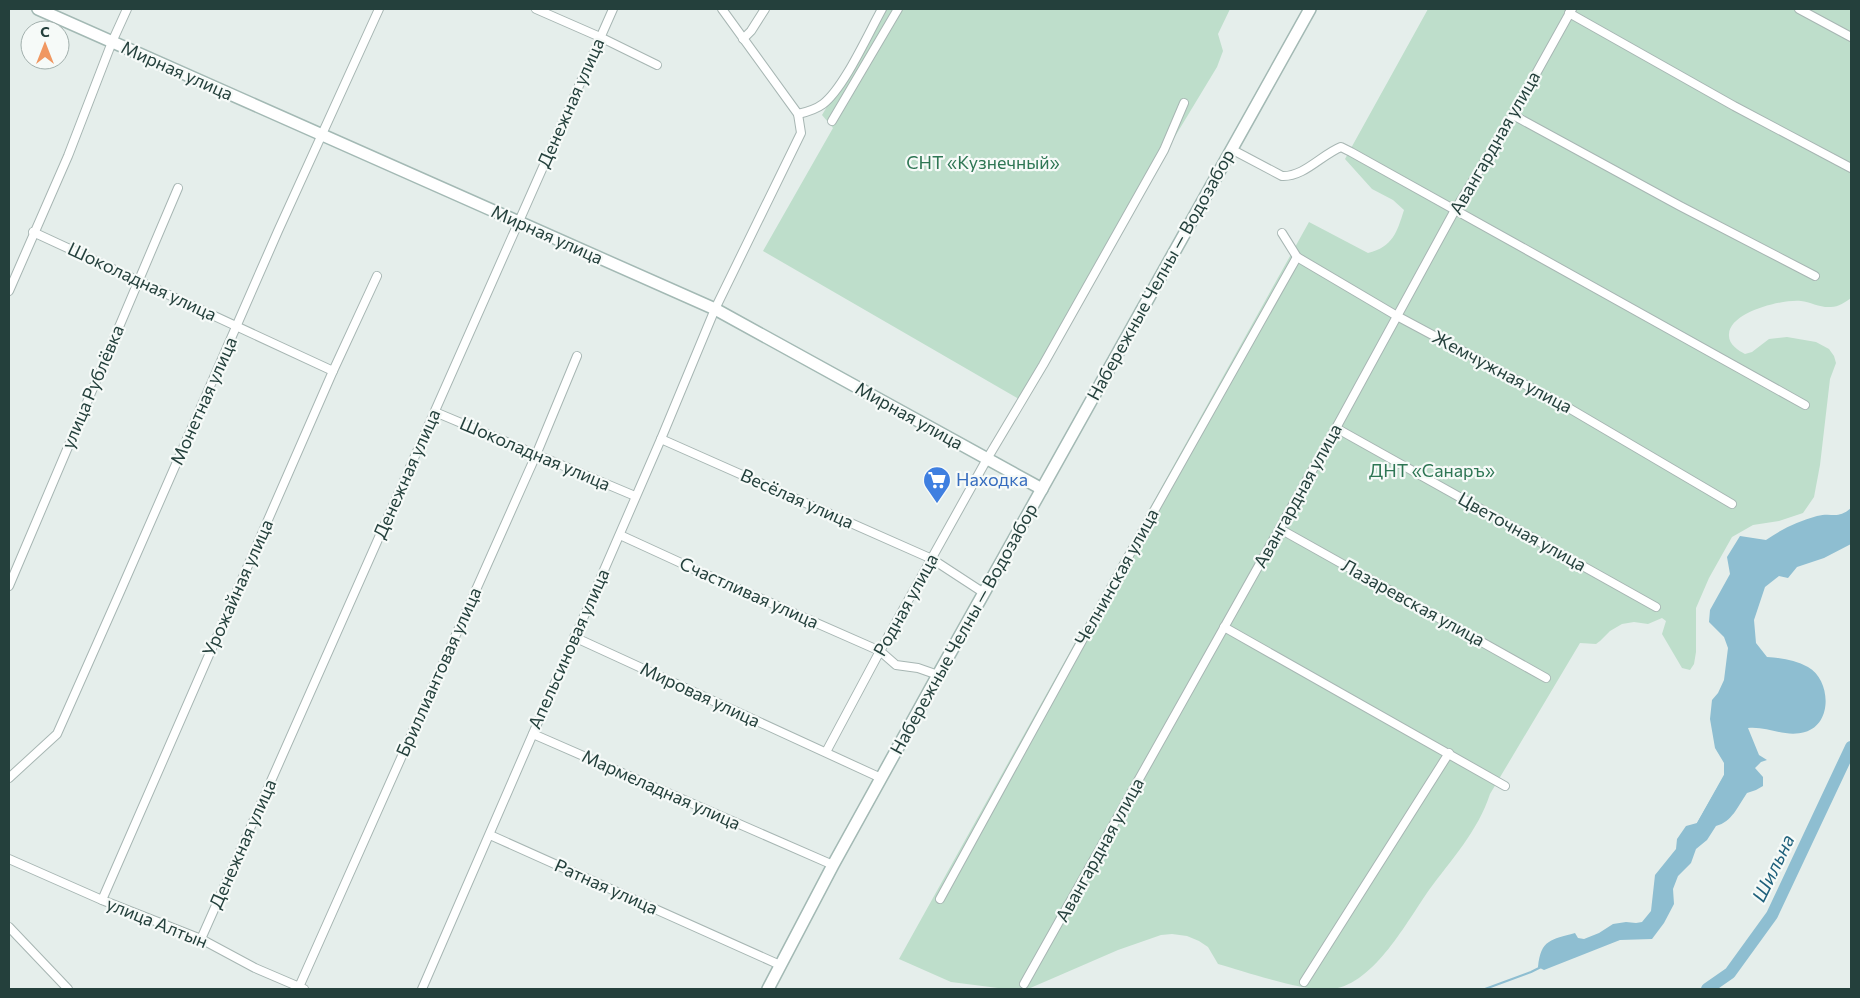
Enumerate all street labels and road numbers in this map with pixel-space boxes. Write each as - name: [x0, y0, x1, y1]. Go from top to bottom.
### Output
- street label: Денежная улица: [532, 34, 608, 171]
- street label: Мирная улица: [118, 36, 237, 105]
- street label: Авангардная улица: [1444, 67, 1544, 218]
- street label: Набережные Челны — Водозабор: [1082, 145, 1239, 404]
- street label: Мирная улица: [488, 200, 607, 269]
- street label: Шоколадная улица: [65, 237, 220, 325]
- street label: улица Рублёвка: [56, 321, 128, 452]
- street label: Жемчужная улица: [1429, 325, 1576, 417]
- street label: Монетная улица: [165, 333, 241, 468]
- street label: Мирная улица: [852, 376, 967, 454]
- street label: Денежная улица: [368, 405, 444, 542]
- street label: Шоколадная улица: [457, 411, 614, 495]
- street label: Авангардная улица: [1248, 420, 1346, 572]
- street label: Весёлая улица: [737, 463, 857, 533]
- street label: Цветочная улица: [1455, 487, 1590, 575]
- street label: Набережные Челны — Водозабор: [885, 499, 1042, 758]
- street label: Челнинская улица: [1069, 504, 1163, 649]
- street label: Урожайная улица: [197, 516, 277, 659]
- street label: Родная улица: [868, 549, 942, 660]
- street label: Счастливая улица: [676, 552, 822, 633]
- street label: Лазаревская улица: [1338, 554, 1489, 651]
- street label: Апельсиновая улица: [523, 565, 613, 732]
- street label: Бриллиантовая улица: [391, 584, 485, 760]
- street label: Мировая улица: [637, 657, 764, 732]
- street label: Мармеладная улица: [579, 744, 744, 834]
- street label: Авангардная улица: [1050, 774, 1148, 926]
- street label: Денежная улица: [204, 775, 280, 912]
- street label: Ратная улица: [551, 853, 662, 919]
- street label: улица Алтын: [104, 892, 211, 952]

